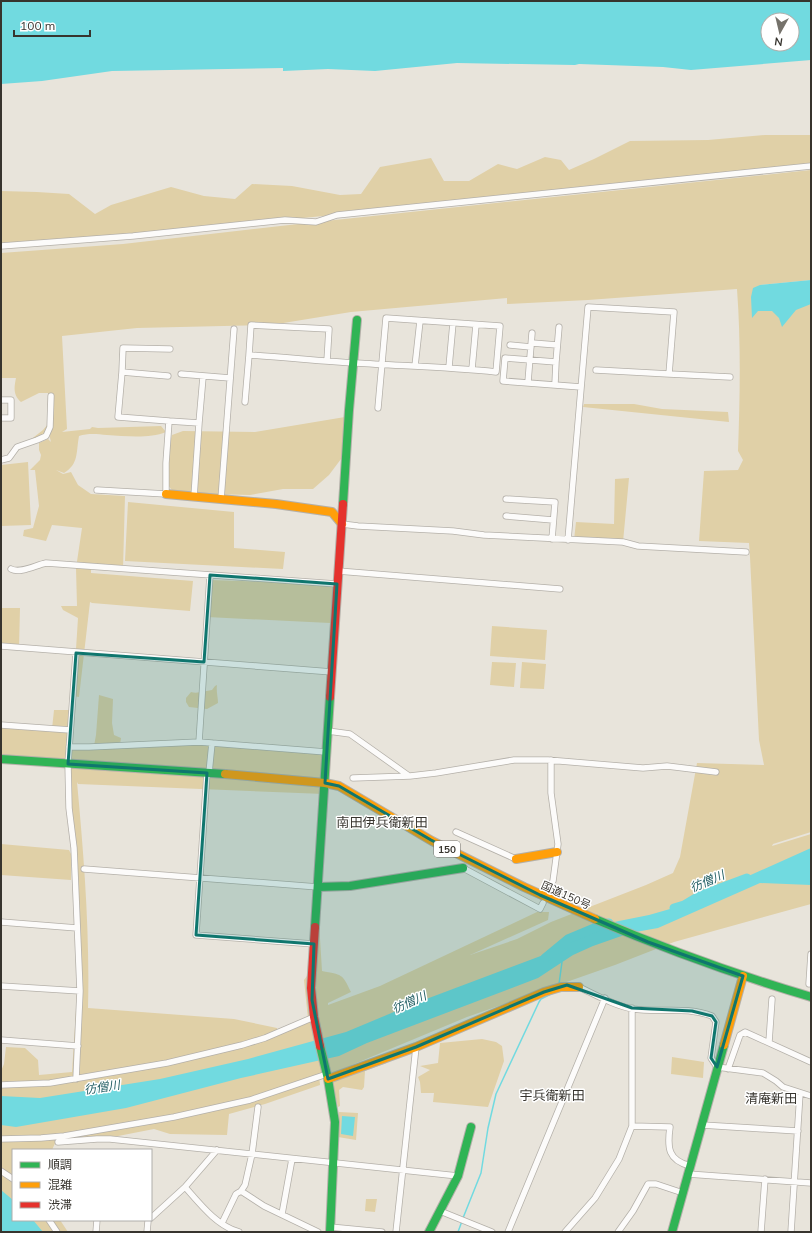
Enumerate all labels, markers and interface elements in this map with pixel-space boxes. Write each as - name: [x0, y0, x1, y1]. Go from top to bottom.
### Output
- scale bar: [14, 12, 90, 38]
- north arrow: [760, 12, 800, 52]
- text: 100 m: [20, 18, 55, 33]
- text: N: [774, 34, 784, 49]
- district label: 南田伊兵衛新田: [336, 814, 428, 830]
- road number: 150: [434, 841, 460, 857]
- water label: 彷僧川: [687, 866, 728, 895]
- street label: 国道150号: [539, 878, 593, 912]
- water label: 彷僧川: [389, 987, 430, 1016]
- water label: 彷僧川: [83, 1077, 123, 1097]
- district label: 宇兵衛新田: [519, 1087, 585, 1103]
- district label: 清庵新田: [745, 1090, 797, 1106]
- legend: [12, 1149, 152, 1221]
- text: 順調: [48, 1157, 72, 1172]
- text: 混雑: [48, 1177, 72, 1192]
- text: 渋滞: [48, 1197, 72, 1212]

